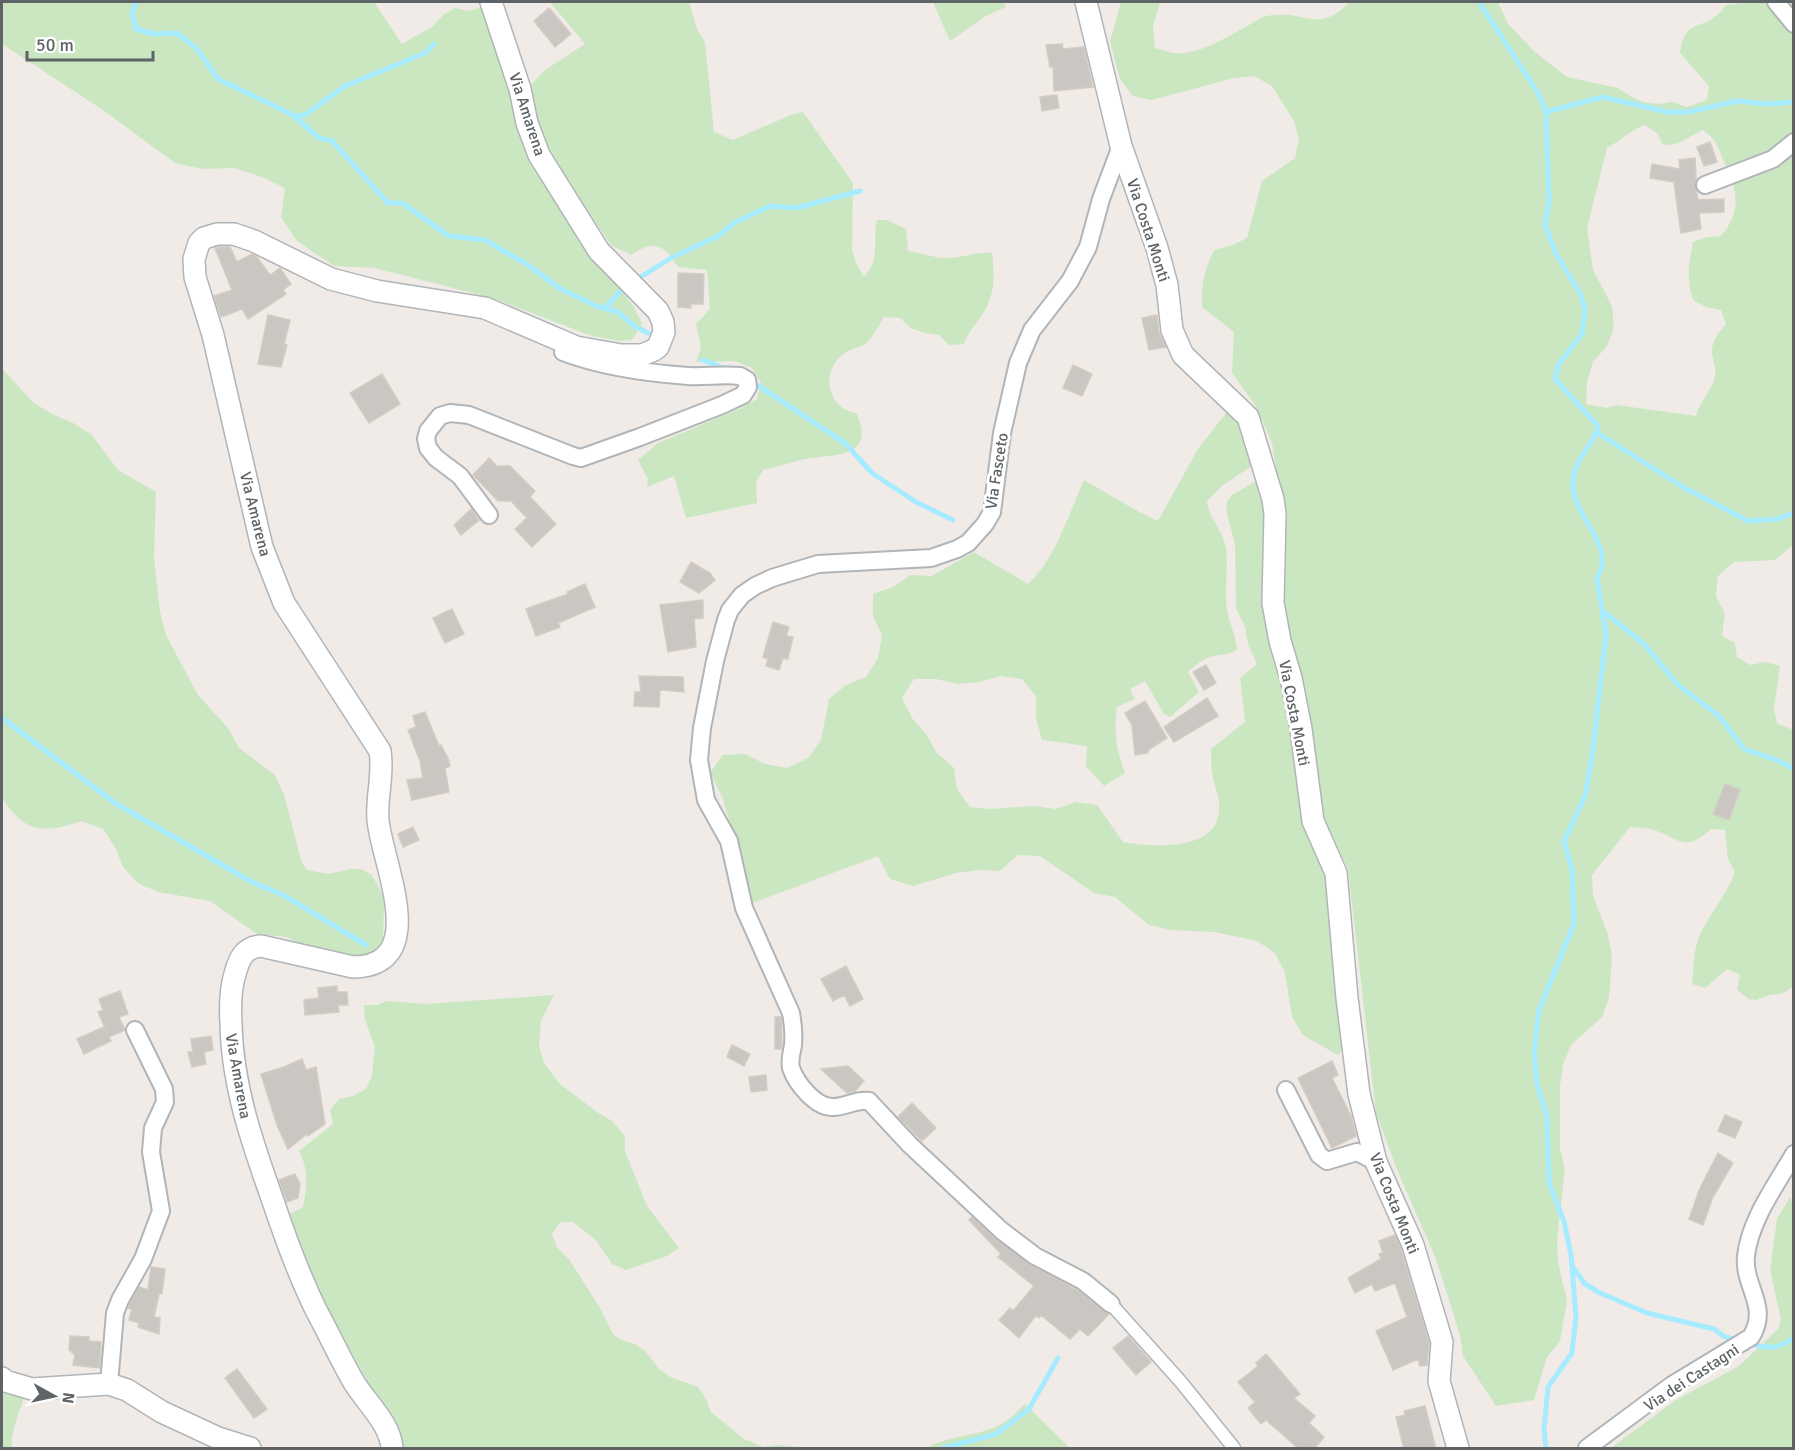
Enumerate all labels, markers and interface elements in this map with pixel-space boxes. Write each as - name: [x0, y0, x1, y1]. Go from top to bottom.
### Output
- scale bar: [27, 24, 153, 62]
- text: 50 m: [36, 34, 74, 56]
- street label: Via Amarena: [504, 70, 550, 158]
- street label: Via Costa Monti: [1122, 176, 1174, 284]
- street label: Via Fasceto: [981, 431, 1013, 511]
- street label: Via Amarena: [235, 470, 275, 559]
- street label: Via Costa Monti: [1274, 659, 1314, 768]
- street label: Via Amarena: [221, 1032, 255, 1120]
- street label: Via Costa Monti: [1365, 1150, 1423, 1257]
- street label: Via dei Castagni: [1640, 1340, 1743, 1416]
- north arrow: [24, 1366, 84, 1426]
- text: N: [57, 1391, 79, 1405]

